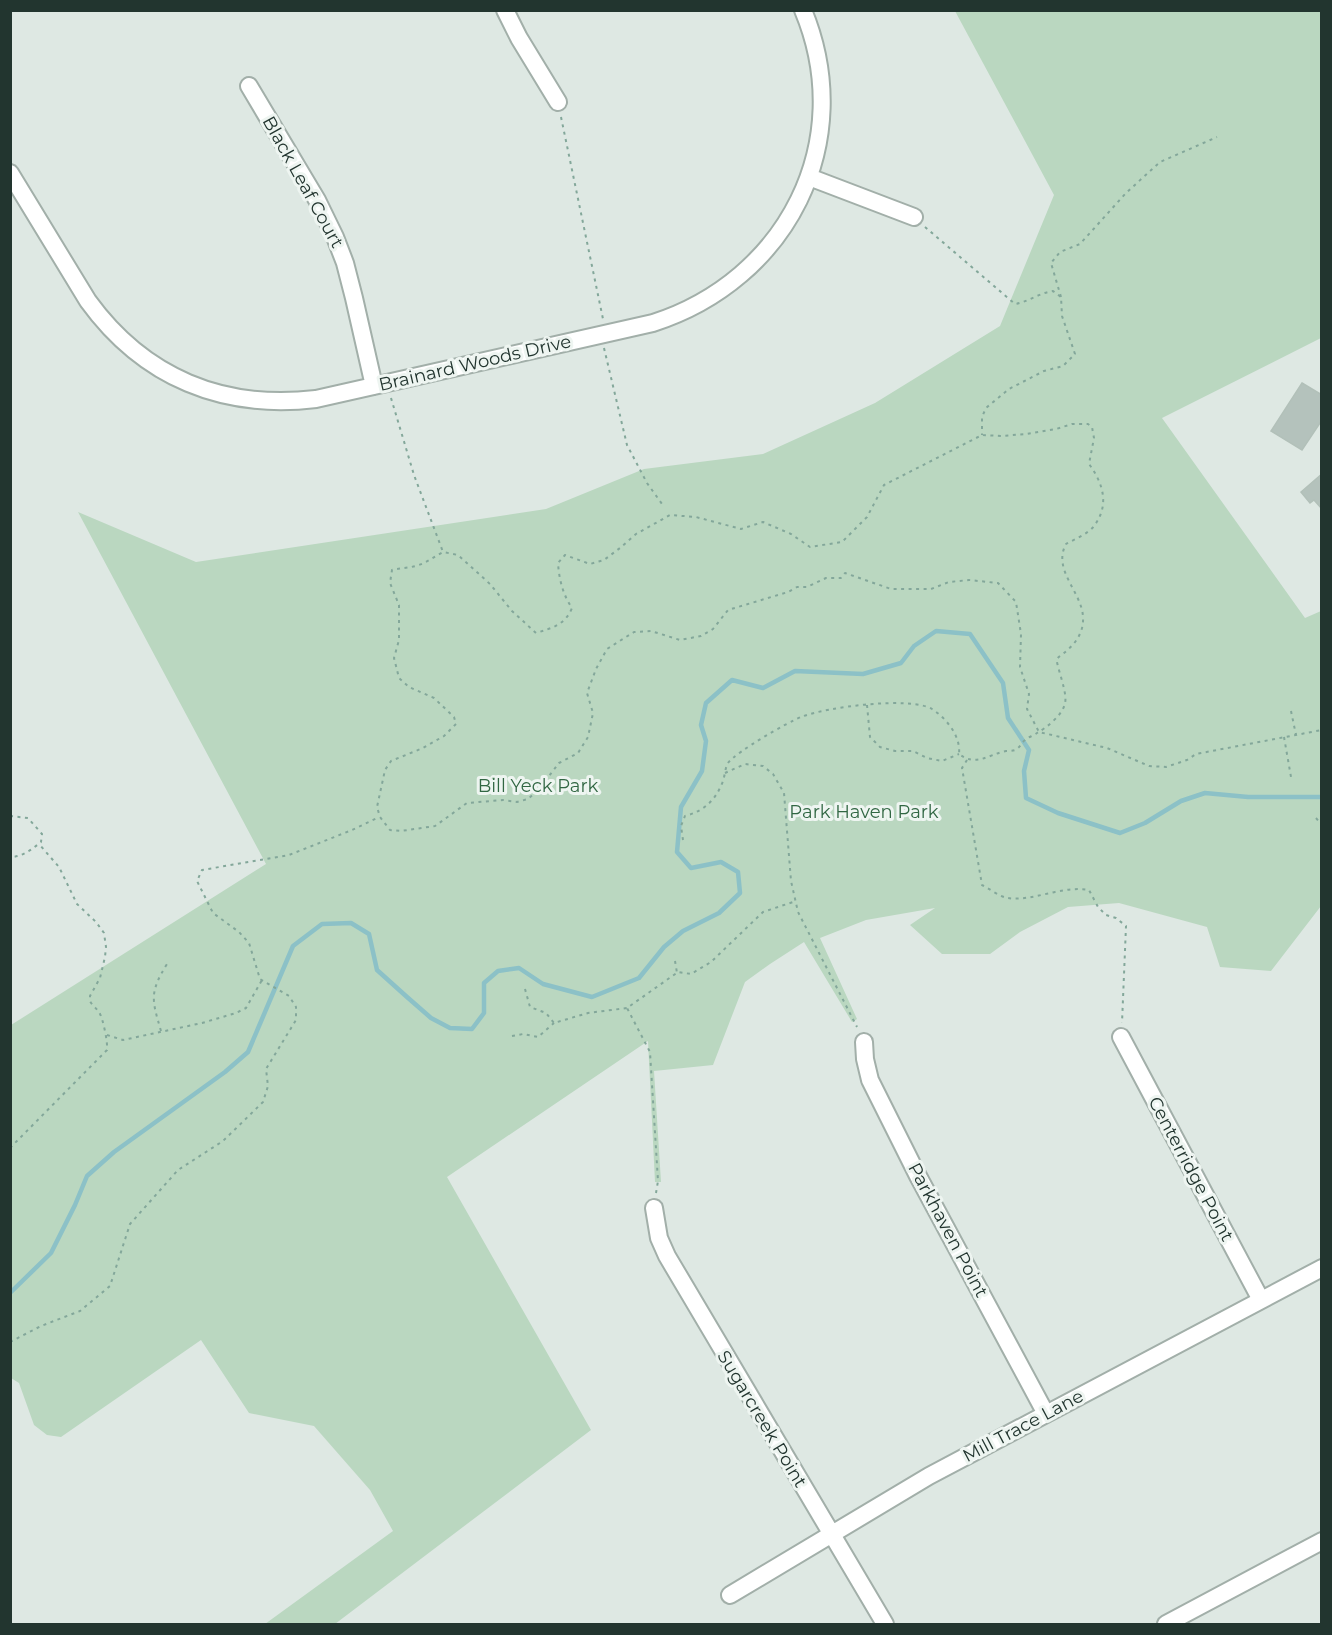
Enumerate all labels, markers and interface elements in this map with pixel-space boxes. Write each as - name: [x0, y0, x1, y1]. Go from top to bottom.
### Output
- street label: Black Leaf Court: [258, 112, 348, 252]
- street label: Brainard Woods Drive: [377, 330, 573, 396]
- park label: Bill Yeck Park: [478, 775, 599, 797]
- park label: Park Haven Park: [789, 801, 939, 823]
- street label: Centerridge Point: [1144, 1093, 1238, 1245]
- street label: Parkhaven Point: [903, 1159, 993, 1301]
- street label: Sugarcreek Point: [712, 1347, 812, 1491]
- street label: Mill Trace Lane: [959, 1385, 1087, 1467]

